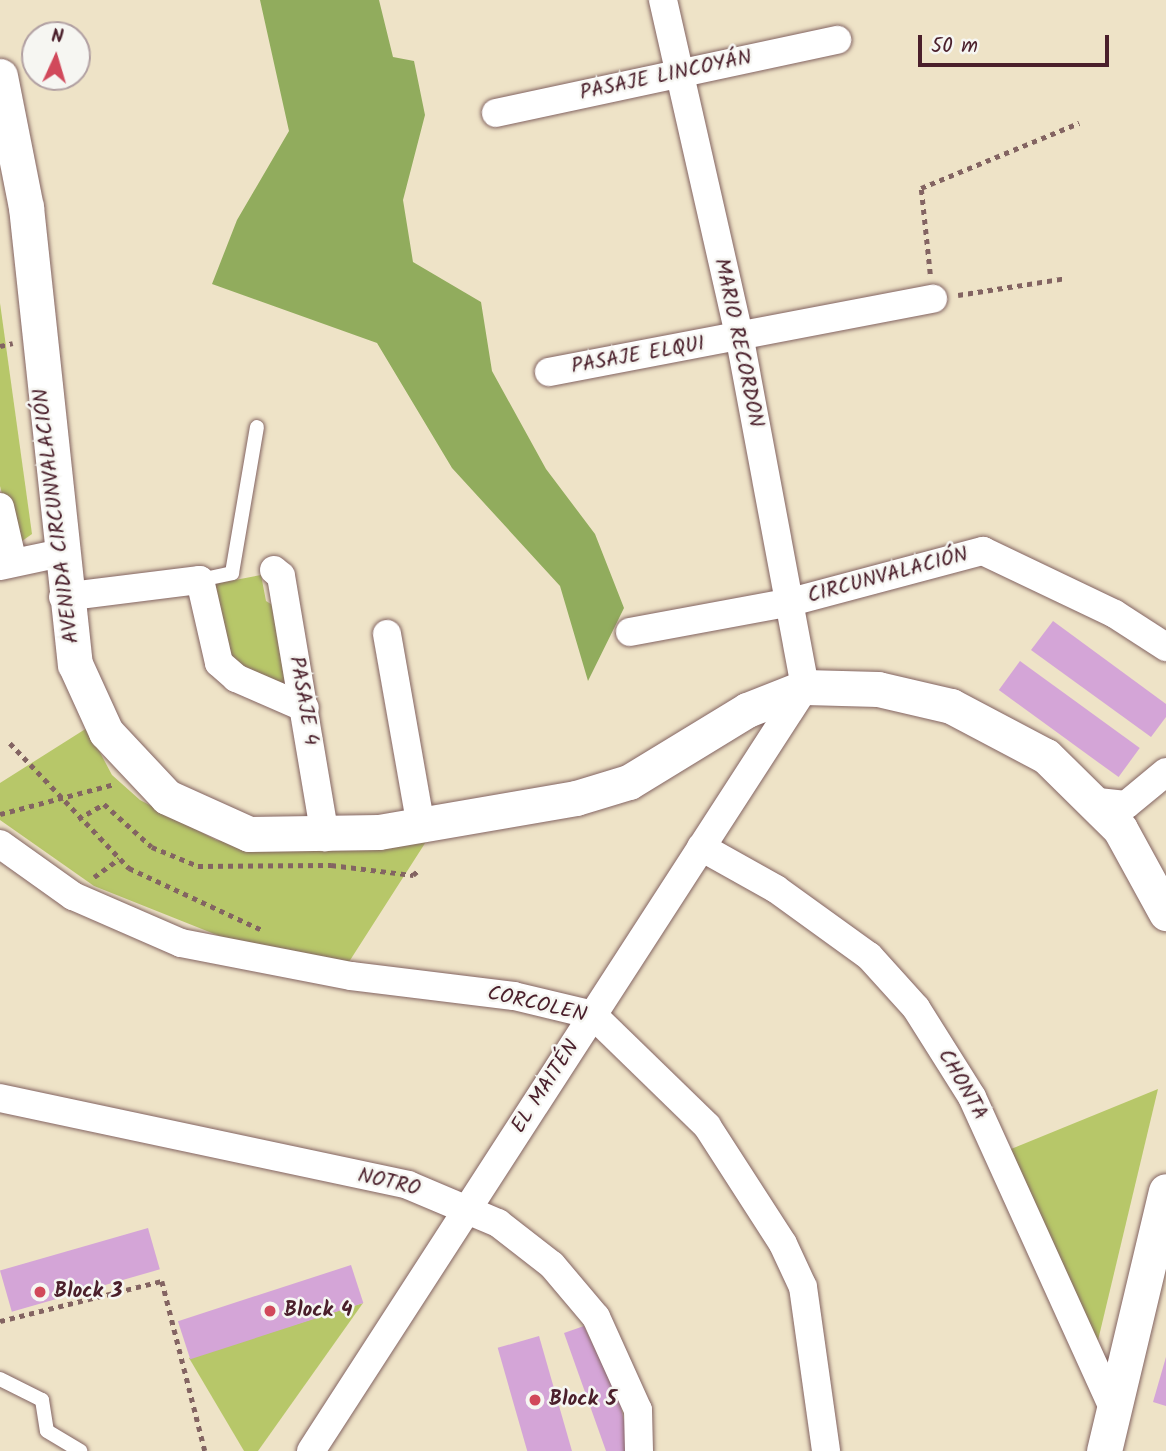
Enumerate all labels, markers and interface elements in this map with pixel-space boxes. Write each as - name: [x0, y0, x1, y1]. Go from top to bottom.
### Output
- north arrow: [21, 21, 91, 91]
- scale bar: [921, 21, 1112, 65]
- text: N: [50, 22, 64, 52]
- text: 50 m: [931, 30, 978, 63]
- street label: PASAJE LINCOYÁN: [578, 45, 754, 107]
- street label: MARIO RECORDON: [708, 256, 768, 430]
- street label: PASAJE ELQUI: [569, 332, 707, 380]
- street label: AVENIDA CIRCUNVALACIÓN: [29, 387, 85, 645]
- street label: CIRCUNVALACIÓN: [805, 542, 971, 610]
- street label: PASAJE 4: [283, 654, 323, 748]
- street label: CORCOLEN: [485, 981, 589, 1029]
- street label: EL MAITÉN: [507, 1036, 585, 1138]
- street label: CHONTA: [932, 1045, 992, 1125]
- street label: NOTRO: [355, 1164, 423, 1202]
- place label: Block 3: [54, 1279, 122, 1305]
- marker: Block 3: [32, 1284, 48, 1300]
- place label: Block 4: [284, 1298, 352, 1324]
- marker: Block 4: [262, 1303, 278, 1319]
- place label: Block 5: [549, 1387, 617, 1413]
- marker: Block 5: [527, 1392, 543, 1408]

